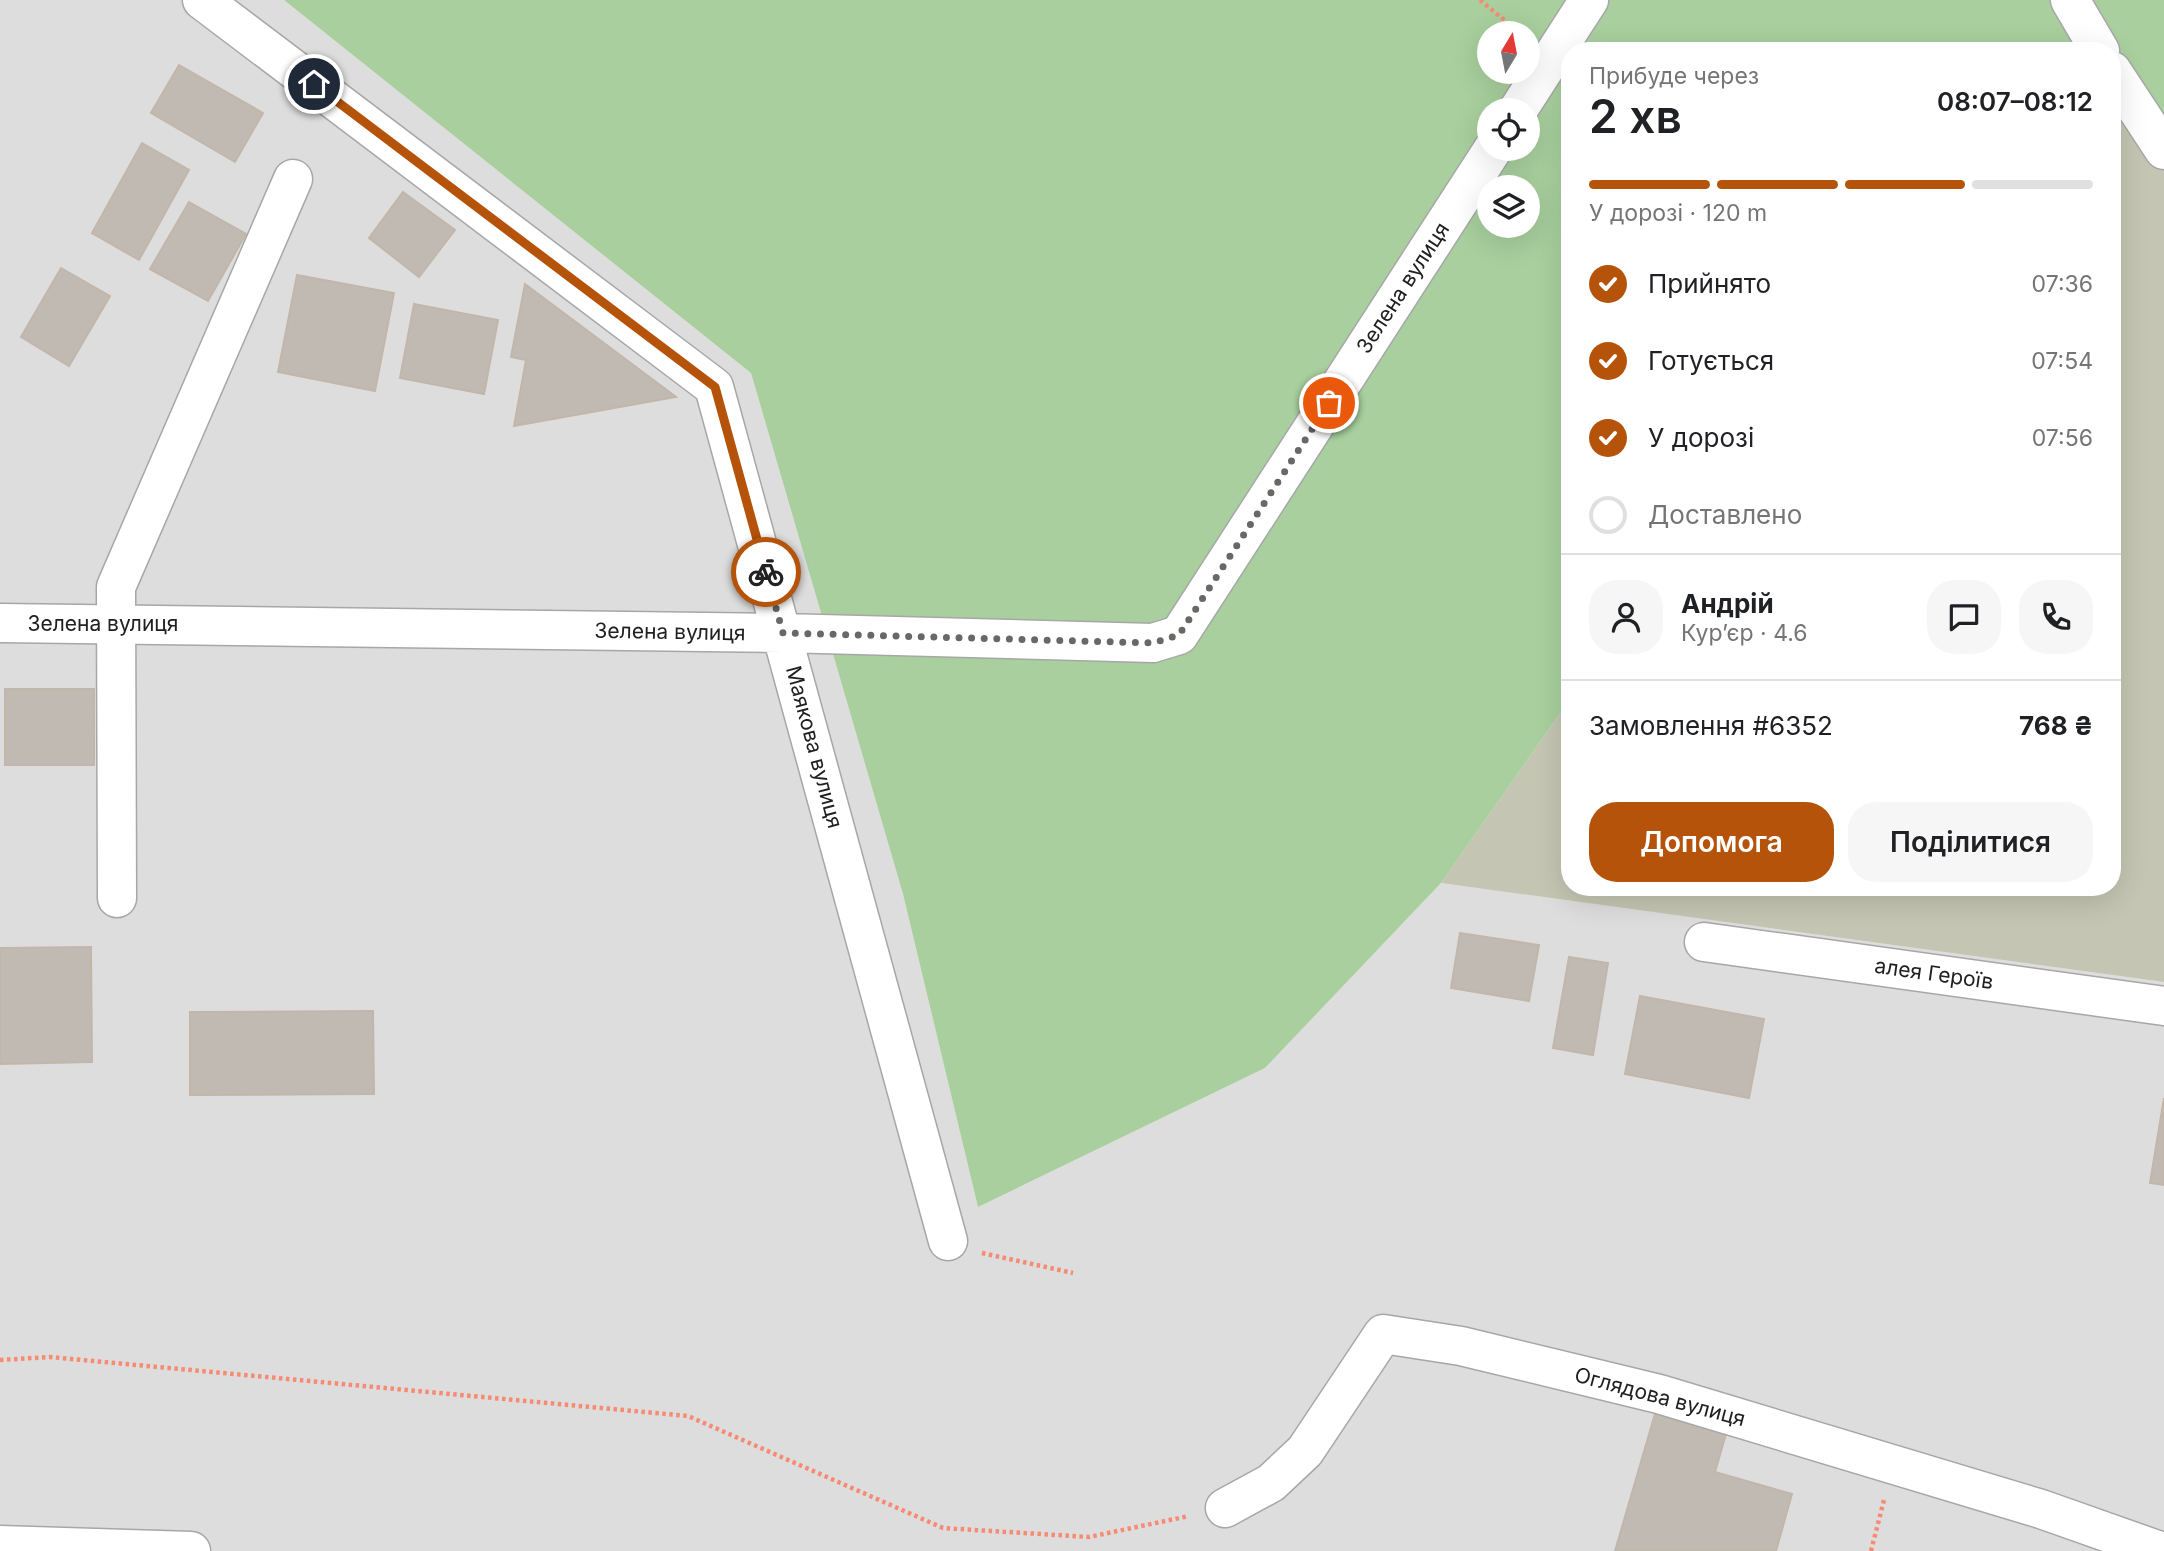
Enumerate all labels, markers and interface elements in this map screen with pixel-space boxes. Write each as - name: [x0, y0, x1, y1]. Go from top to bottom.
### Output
- north arrow: [1477, 21, 1540, 84]
- map controls: [1477, 21, 1540, 238]
- pin: [284, 54, 344, 114]
- text: Прибуде через: [1589, 62, 1759, 90]
- icon: home: [295, 65, 333, 103]
- text: 08:07–08:12: [1937, 86, 2093, 117]
- text: 2 хв: [1589, 88, 1682, 144]
- button: locate: [1477, 98, 1540, 161]
- button: layers: [1477, 175, 1540, 238]
- text: У дорозі · 120 m: [1589, 199, 1767, 227]
- street label: Зелена вулиця: [1351, 218, 1454, 358]
- icon: check: [1589, 265, 1627, 303]
- text: Прийнято: [1648, 268, 1771, 299]
- text: 07:36: [2032, 270, 2093, 298]
- icon: check: [1589, 342, 1627, 380]
- text: Готується: [1648, 345, 1774, 376]
- text: 07:54: [2031, 347, 2093, 375]
- pin: [1299, 373, 1359, 433]
- icon: bag: [1310, 384, 1348, 422]
- icon: check: [1589, 419, 1627, 457]
- text: У дорозі: [1648, 422, 1754, 453]
- text: 07:56: [2032, 424, 2093, 452]
- text: Доставлено: [1648, 499, 1802, 530]
- courier: [731, 537, 801, 607]
- icon: bike: [747, 553, 785, 591]
- button: person: [1589, 580, 1663, 654]
- button: chat: [1927, 580, 2001, 654]
- button: phone: [2019, 580, 2093, 654]
- text: Андрій: [1681, 588, 1774, 619]
- street label: Зелена вулиця: [27, 611, 179, 636]
- street label: Зелена вулиця: [594, 618, 746, 645]
- text: Кур’єр · 4.6: [1681, 619, 1808, 647]
- street label: Маякова вулиця: [781, 663, 848, 831]
- text: Замовлення #6352: [1589, 710, 1833, 741]
- text: 768 ₴: [2019, 710, 2093, 741]
- button: Допомога: [1589, 802, 1834, 882]
- button: Поділитися: [1848, 802, 2093, 882]
- street label: алея Героїв: [1873, 953, 1995, 994]
- street label: Оглядова вулиця: [1572, 1362, 1748, 1431]

